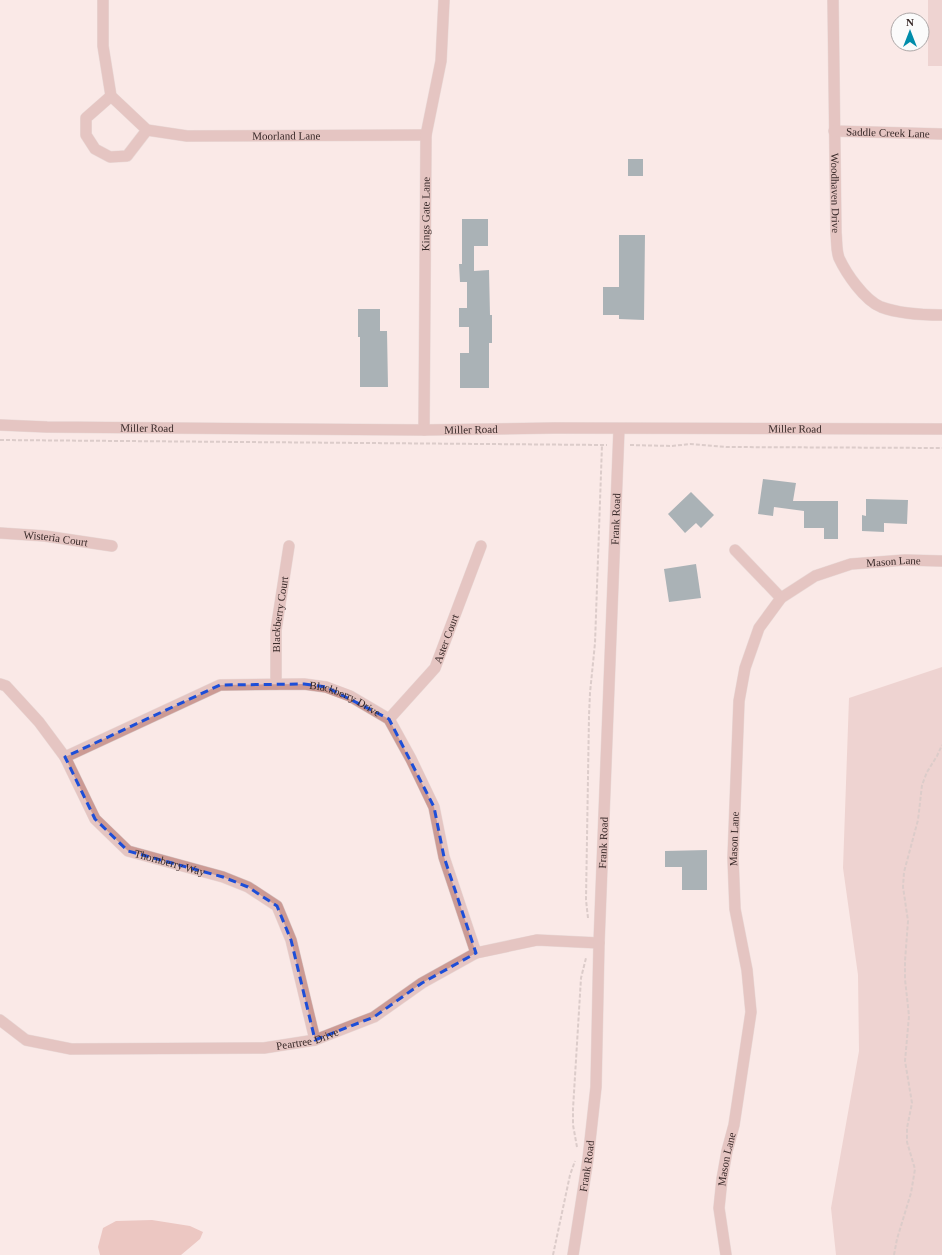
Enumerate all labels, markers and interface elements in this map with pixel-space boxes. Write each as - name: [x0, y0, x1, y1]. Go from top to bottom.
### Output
- north arrow: [890, 12, 930, 52]
- text: N: [906, 16, 914, 28]
- street label: Saddle Creek Lane: [846, 125, 930, 140]
- street label: Moorland Lane: [252, 129, 321, 142]
- street label: Woodhaven Drive: [829, 153, 842, 233]
- street label: Kings Gate Lane: [419, 177, 432, 251]
- street label: Miller Road: [120, 422, 174, 434]
- street label: Miller Road: [444, 423, 498, 436]
- street label: Miller Road: [768, 423, 822, 435]
- street label: Frank Road: [608, 492, 623, 545]
- street label: Wisteria Court: [23, 529, 89, 548]
- street label: Mason Lane: [866, 554, 921, 569]
- street label: Blackberry Court: [270, 575, 290, 652]
- street label: Aster Court: [431, 612, 461, 665]
- street label: Blackberry Drive: [309, 679, 383, 719]
- street label: Mason Lane: [727, 811, 741, 866]
- street label: Frank Road: [596, 816, 610, 869]
- street label: Thornberry Way: [133, 847, 207, 878]
- street label: Peartree Drive: [275, 1025, 340, 1052]
- street label: Mason Lane: [715, 1131, 738, 1187]
- street label: Frank Road: [577, 1139, 596, 1193]

